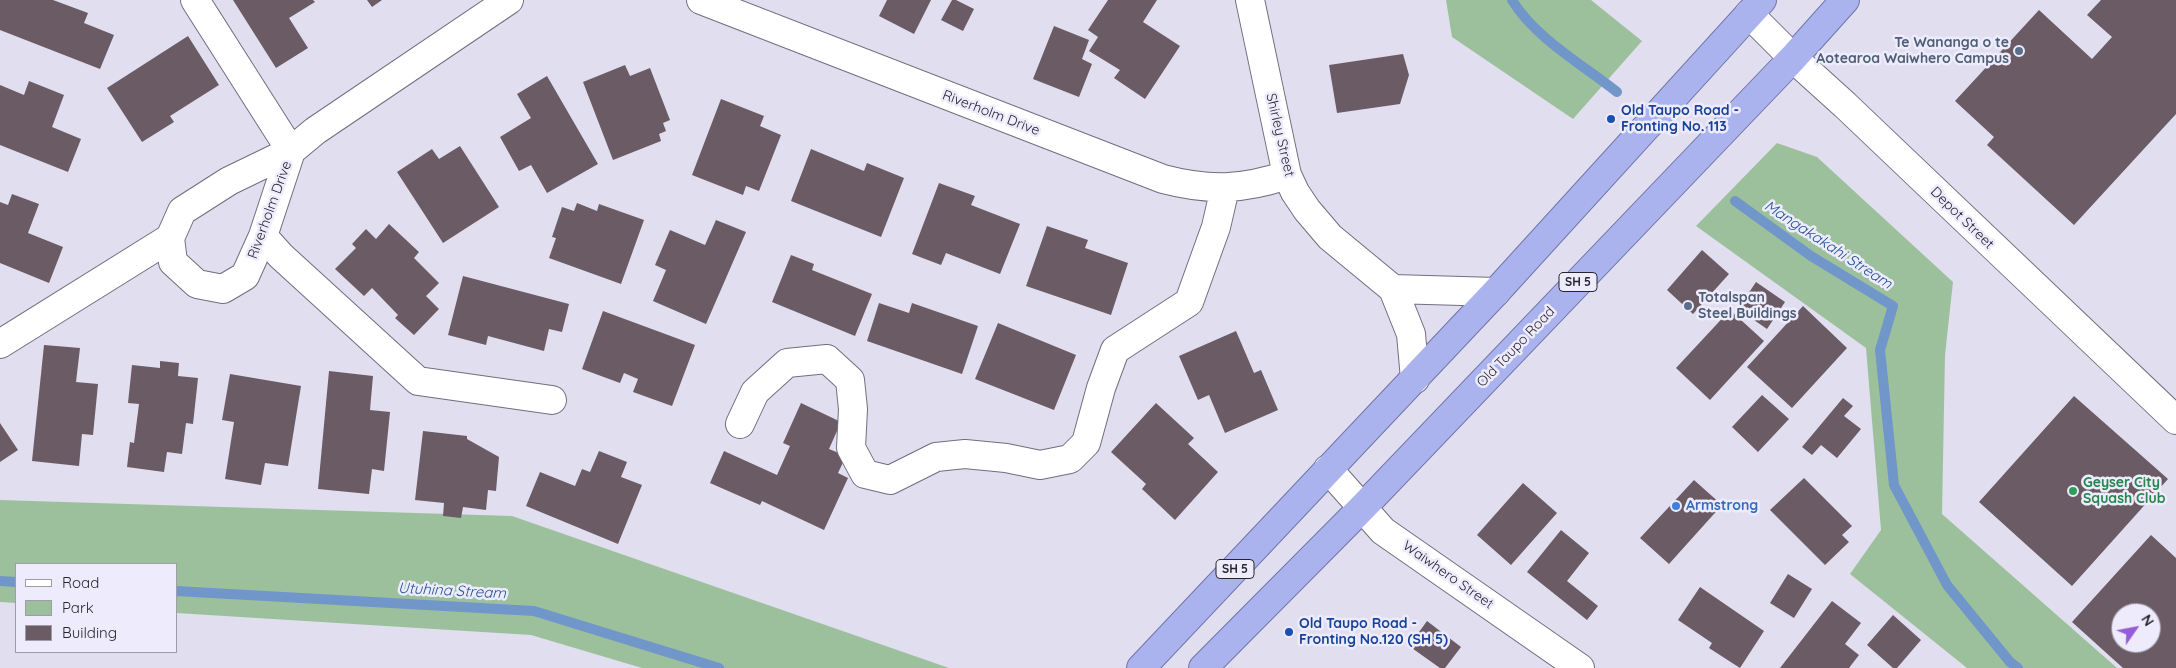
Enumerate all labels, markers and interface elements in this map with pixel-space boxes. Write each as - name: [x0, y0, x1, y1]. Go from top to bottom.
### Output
- place label: Te Wananga o te Aotearoa Waiwhero Campus: [1816, 35, 2009, 68]
- marker: Te Wananga o te Aotearoa Waiwhero Campus: [2013, 45, 2025, 57]
- street label: Riverholm Drive: [940, 87, 1042, 139]
- street label: Shirley Street: [1262, 92, 1298, 178]
- place label: Old Taupo Road - Fronting No. 113: [1621, 103, 1739, 136]
- marker: Old Taupo Road - Fronting No. 113: [1605, 113, 1617, 125]
- street label: Riverholm Drive: [245, 159, 295, 261]
- street label: Depot Street: [1927, 184, 1997, 252]
- water label: Mangakakahi Stream: [1761, 197, 1895, 293]
- road number: SH 5: [1559, 272, 1597, 292]
- place label: Totalspan Steel Buildings: [1698, 290, 1797, 322]
- marker: Totalspan Steel Buildings: [1682, 300, 1694, 312]
- street label: Old Taupo Road: [1473, 303, 1559, 391]
- place label: Geyser City Squash Club: [2083, 475, 2166, 508]
- marker: Geyser City Squash Club: [2067, 485, 2079, 497]
- place label: Armstrong: [1686, 498, 1758, 514]
- marker: Armstrong: [1670, 500, 1682, 512]
- street label: Waiwhero Street: [1399, 537, 1497, 613]
- road number: SH 5: [1216, 560, 1254, 578]
- legend: [15, 563, 178, 653]
- text: Road: [62, 573, 99, 592]
- water label: Utuhina Stream: [398, 579, 506, 603]
- text: Park: [62, 598, 94, 617]
- north arrow: [2111, 603, 2161, 653]
- text: N: [2137, 611, 2158, 630]
- place label: Old Taupo Road - Fronting No.120 (SH 5): [1299, 616, 1448, 648]
- text: Building: [62, 623, 117, 642]
- marker: Old Taupo Road - Fronting No.120 (SH 5): [1283, 626, 1295, 638]

